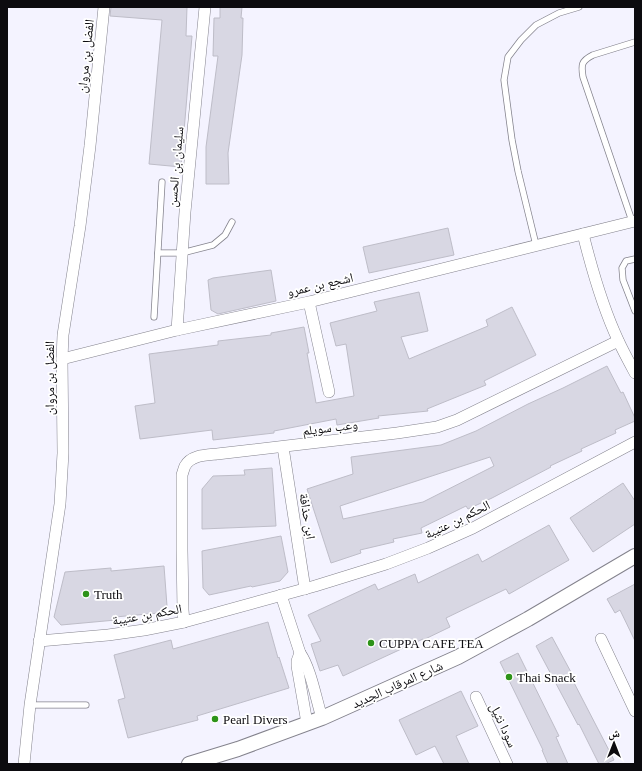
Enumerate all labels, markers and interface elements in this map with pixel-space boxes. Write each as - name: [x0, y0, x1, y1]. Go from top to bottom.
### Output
- street label: الفضل بن مروان: [74, 18, 98, 94]
- street label: سليمان بن الحسن: [164, 126, 188, 208]
- street label: اشجع بن عمرو: [286, 270, 355, 301]
- street label: الفضل بن مروان: [42, 341, 58, 415]
- street label: وعب سويلم: [302, 417, 359, 439]
- street label: ابن حذافة: [295, 492, 319, 540]
- street label: الحكم بن عتيبة: [422, 497, 493, 543]
- place label: Truth: [94, 587, 123, 602]
- marker: Truth: [81, 589, 91, 599]
- street label: الحكم بن عتيبة: [111, 601, 183, 629]
- place label: CUPPA CAFE TEA: [379, 636, 484, 651]
- marker: CUPPA CAFE TEA: [366, 638, 376, 648]
- street label: شارع المرقاب الجديد: [349, 658, 446, 713]
- place label: Thai Snack: [517, 670, 576, 685]
- marker: Thai Snack: [504, 672, 514, 682]
- street label: سودا نثيل: [486, 701, 520, 750]
- place label: Pearl Divers: [223, 712, 288, 727]
- marker: Pearl Divers: [210, 714, 220, 724]
- north arrow: [594, 723, 634, 763]
- text: ش: [608, 727, 620, 741]

